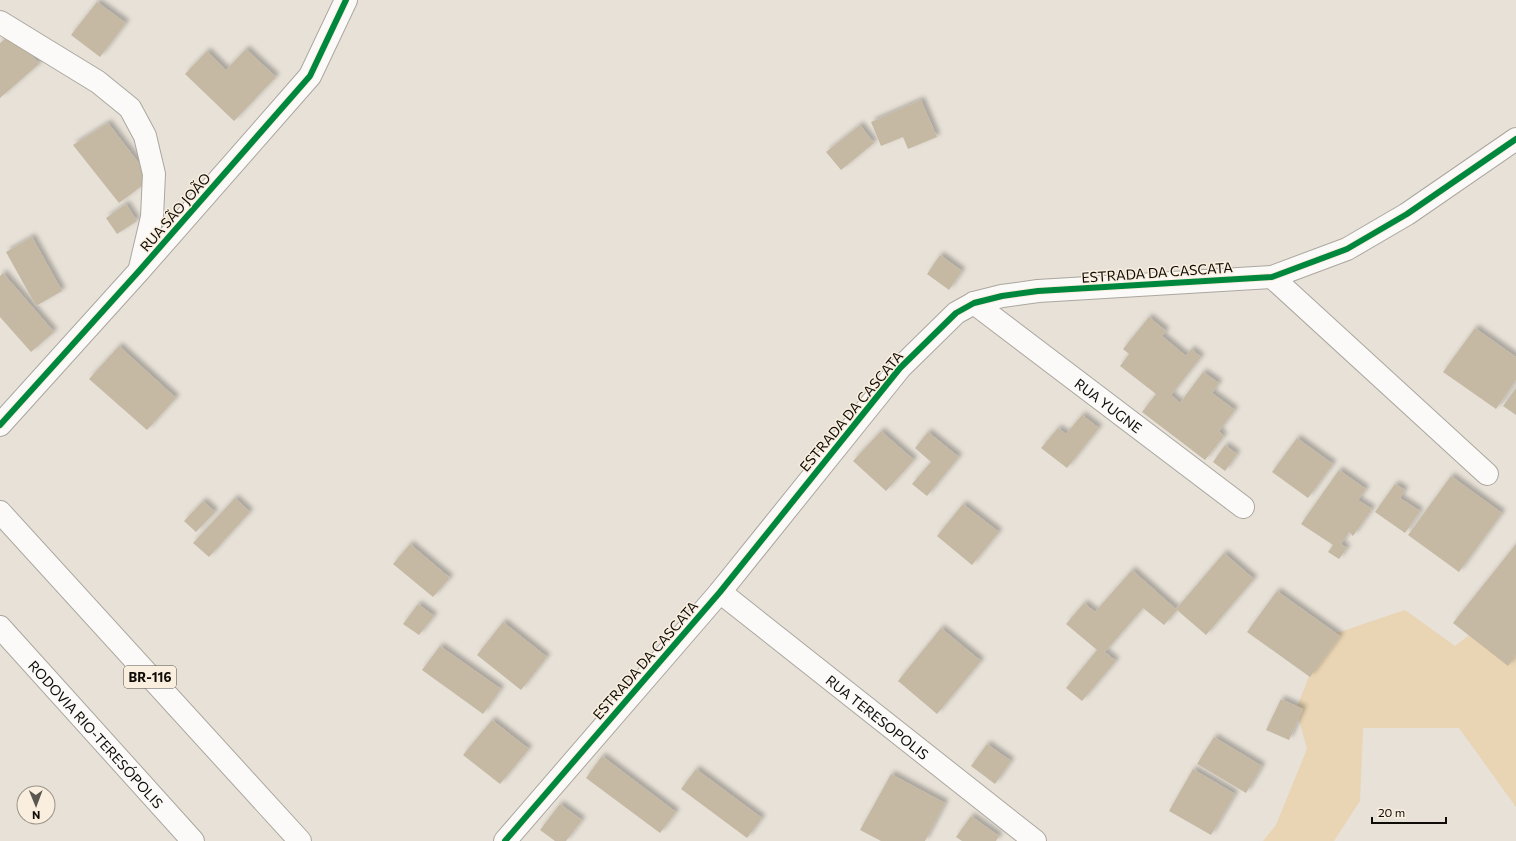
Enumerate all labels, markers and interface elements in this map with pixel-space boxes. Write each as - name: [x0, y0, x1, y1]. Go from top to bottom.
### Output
- street label: RUA SÃO JOÃO: [136, 169, 214, 255]
- street label: ESTRADA DA CASCATA: [1081, 258, 1234, 286]
- street label: ESTRADA DA CASCATA: [796, 347, 906, 475]
- street label: RUA YUGNE: [1072, 374, 1146, 436]
- street label: ESTRADA DA CASCATA: [589, 597, 701, 723]
- street label: RODOVIA RIO-TERESÓPOLIS: [26, 657, 167, 811]
- road number: BR-116: [124, 666, 176, 688]
- street label: RUA TERESOPOLIS: [823, 671, 933, 762]
- north arrow: [16, 785, 56, 825]
- scale bar: [1372, 799, 1446, 825]
- text: 20 m: [1378, 805, 1405, 819]
- text: N: [32, 809, 40, 822]

